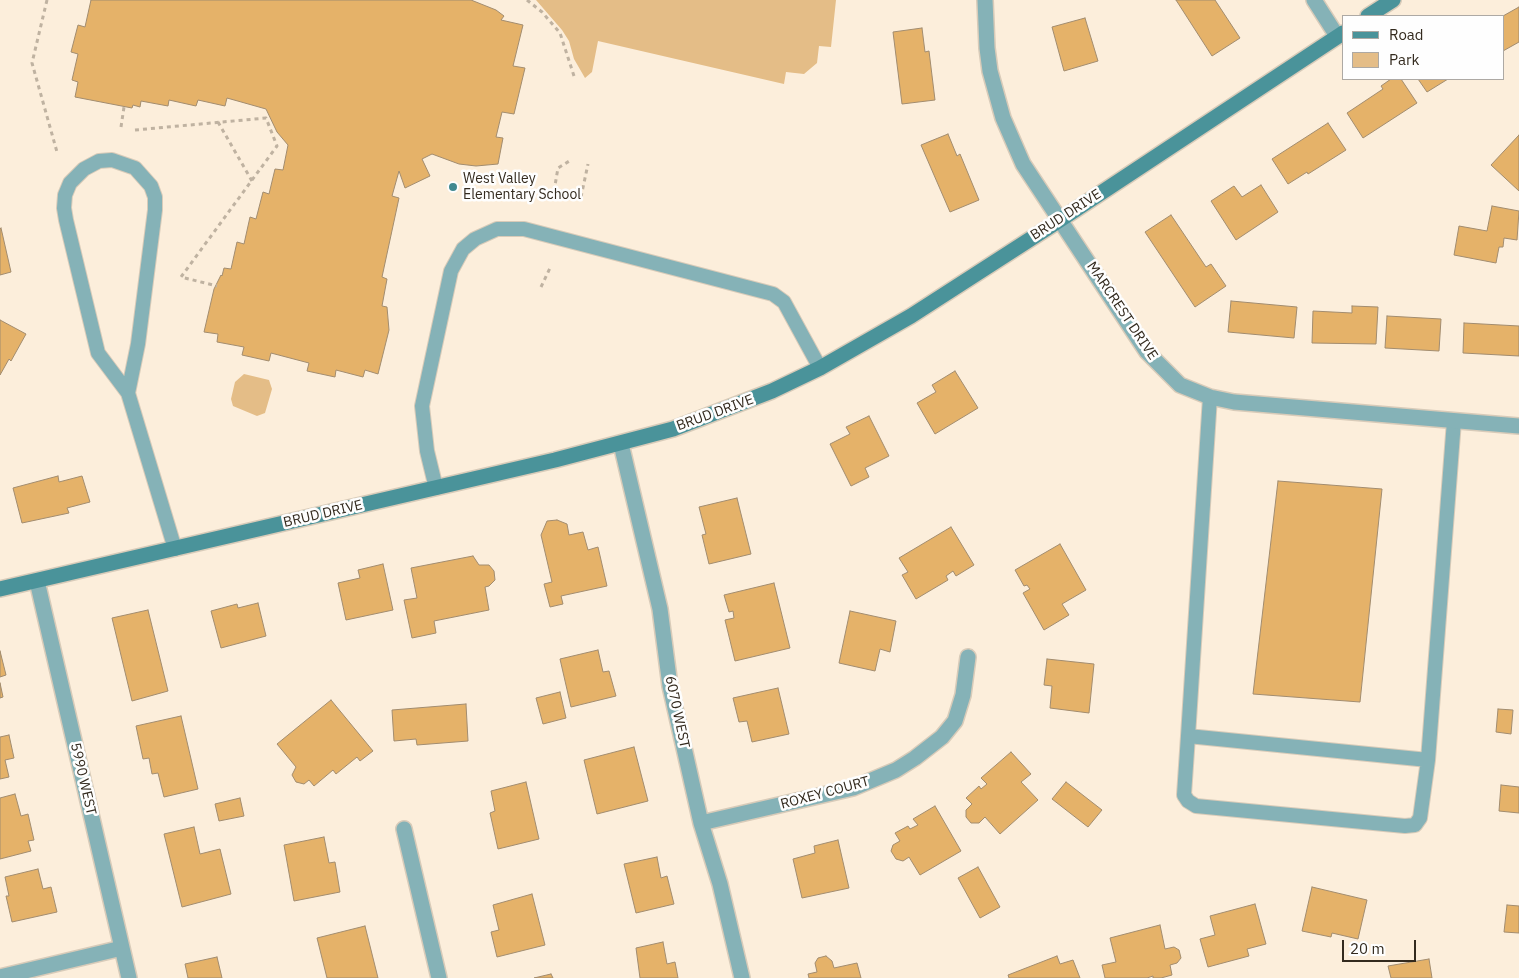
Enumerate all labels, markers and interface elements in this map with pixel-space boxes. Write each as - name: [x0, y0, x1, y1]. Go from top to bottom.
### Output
- legend: [1342, 15, 1504, 80]
- text: Road: [1389, 25, 1424, 44]
- text: Park: [1389, 50, 1419, 69]
- place label: West Valley Elementary School: [463, 171, 581, 203]
- marker: West Valley Elementary School: [447, 181, 459, 193]
- street label: BRUD DRIVE: [1028, 186, 1104, 244]
- street label: MARCREST DRIVE: [1083, 259, 1161, 363]
- street label: BRUD DRIVE: [674, 391, 756, 435]
- street label: BRUD DRIVE: [282, 497, 364, 531]
- street label: 6070 WEST: [661, 674, 693, 750]
- street label: 5990 WEST: [67, 741, 99, 817]
- street label: ROXEY COURT: [779, 773, 871, 813]
- scale bar: [1344, 930, 1418, 962]
- text: 20 m: [1350, 939, 1385, 958]

